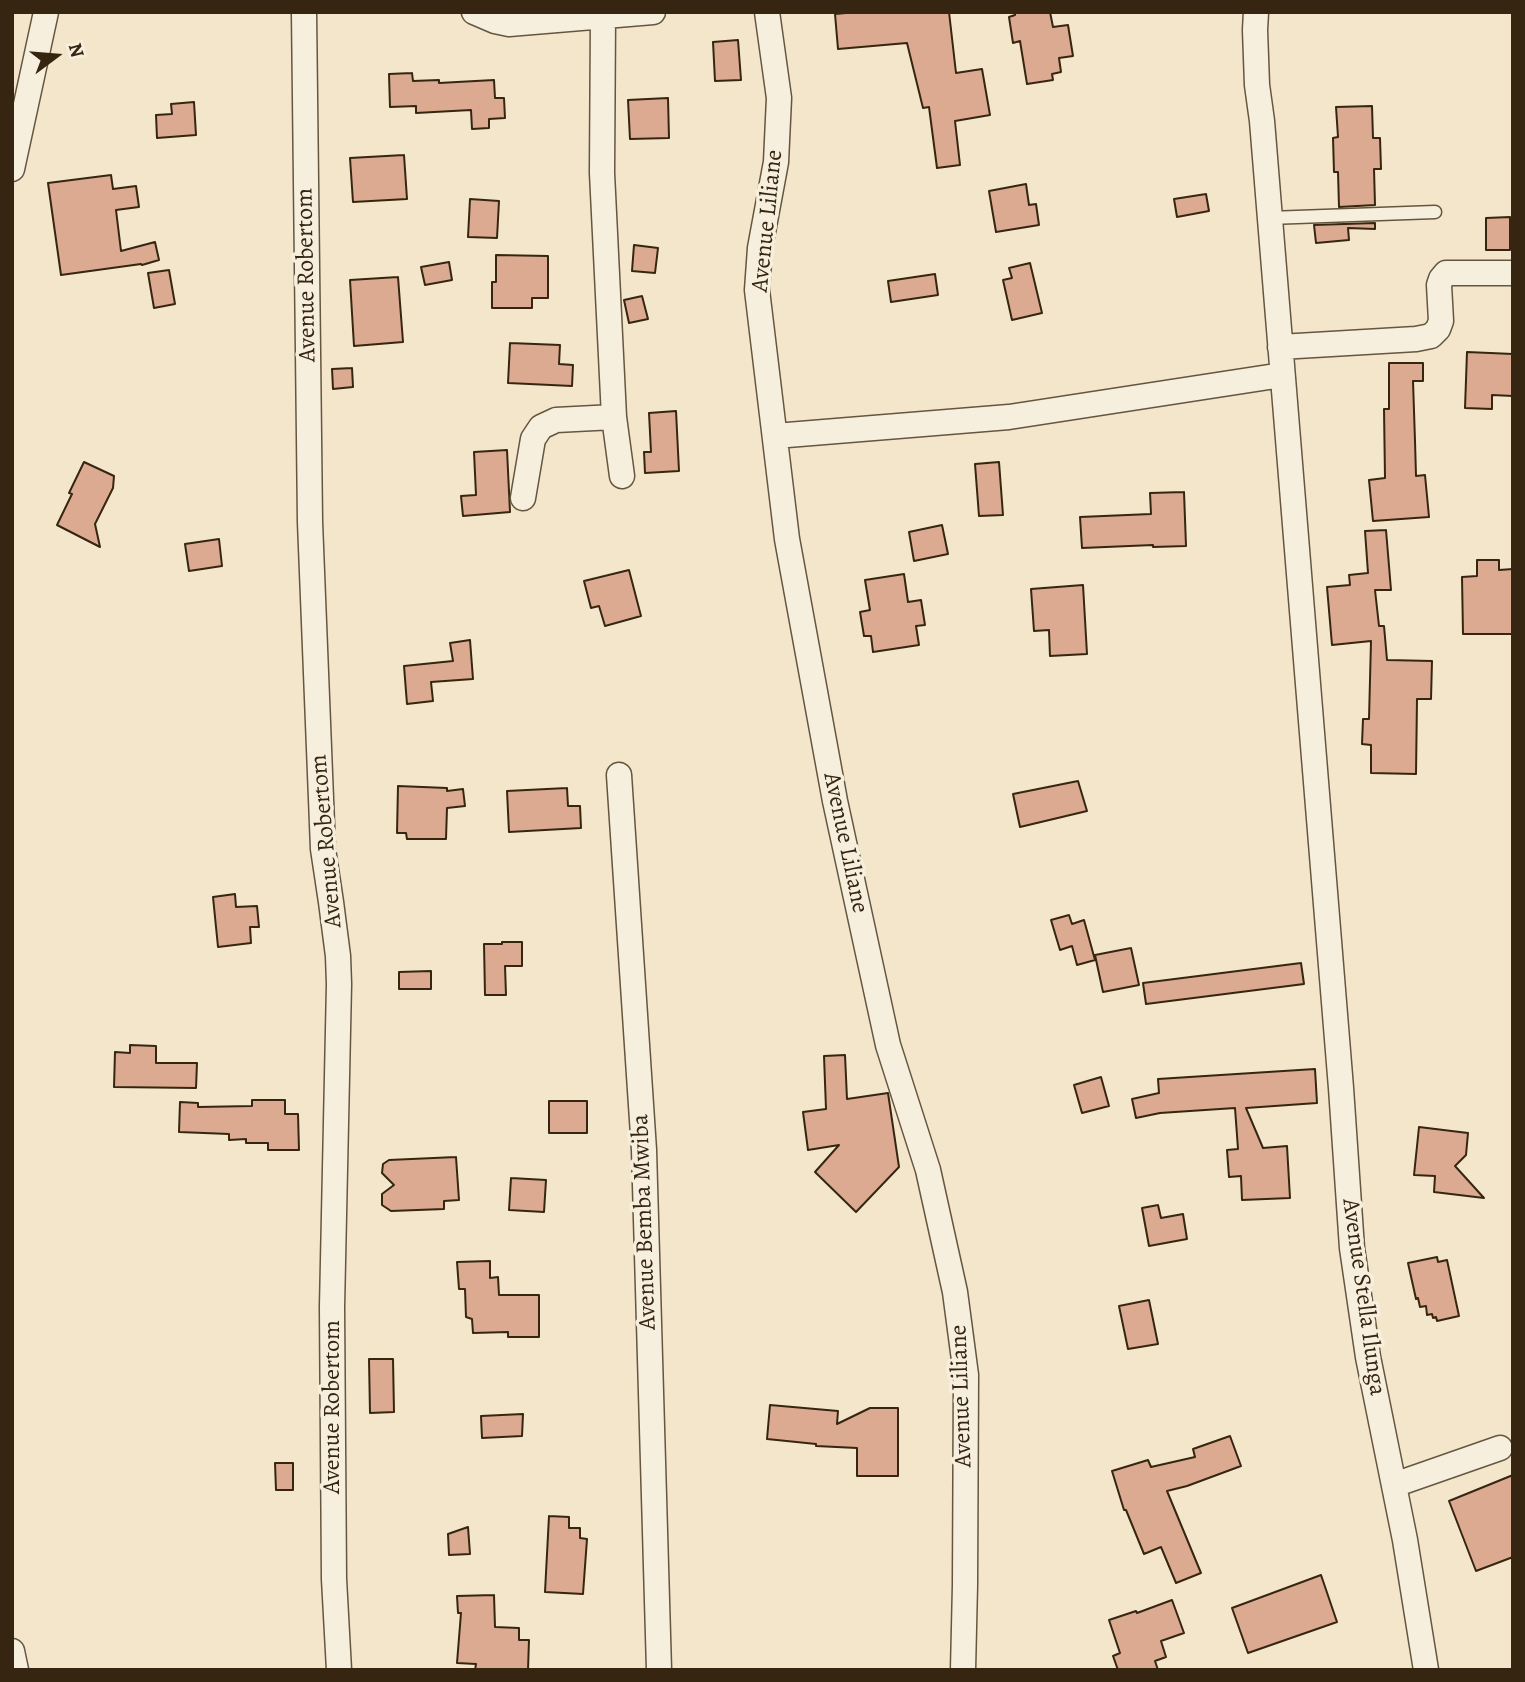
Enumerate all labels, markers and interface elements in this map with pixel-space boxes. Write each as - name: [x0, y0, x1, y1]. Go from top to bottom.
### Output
- north arrow: [21, 21, 91, 91]
- text: N: [62, 40, 91, 60]
- street label: Avenue Liliane: [746, 148, 790, 294]
- street label: Avenue Robertom: [291, 188, 323, 362]
- street label: Avenue Robertom: [305, 753, 349, 929]
- street label: Avenue Liliane: [816, 770, 874, 916]
- street label: Avenue Bemba Mwiba: [627, 1114, 663, 1330]
- street label: Avenue Stella Ilunga: [1335, 1197, 1391, 1397]
- street label: Avenue Robertom: [319, 1320, 347, 1494]
- street label: Avenue Liliane: [945, 1324, 979, 1468]

